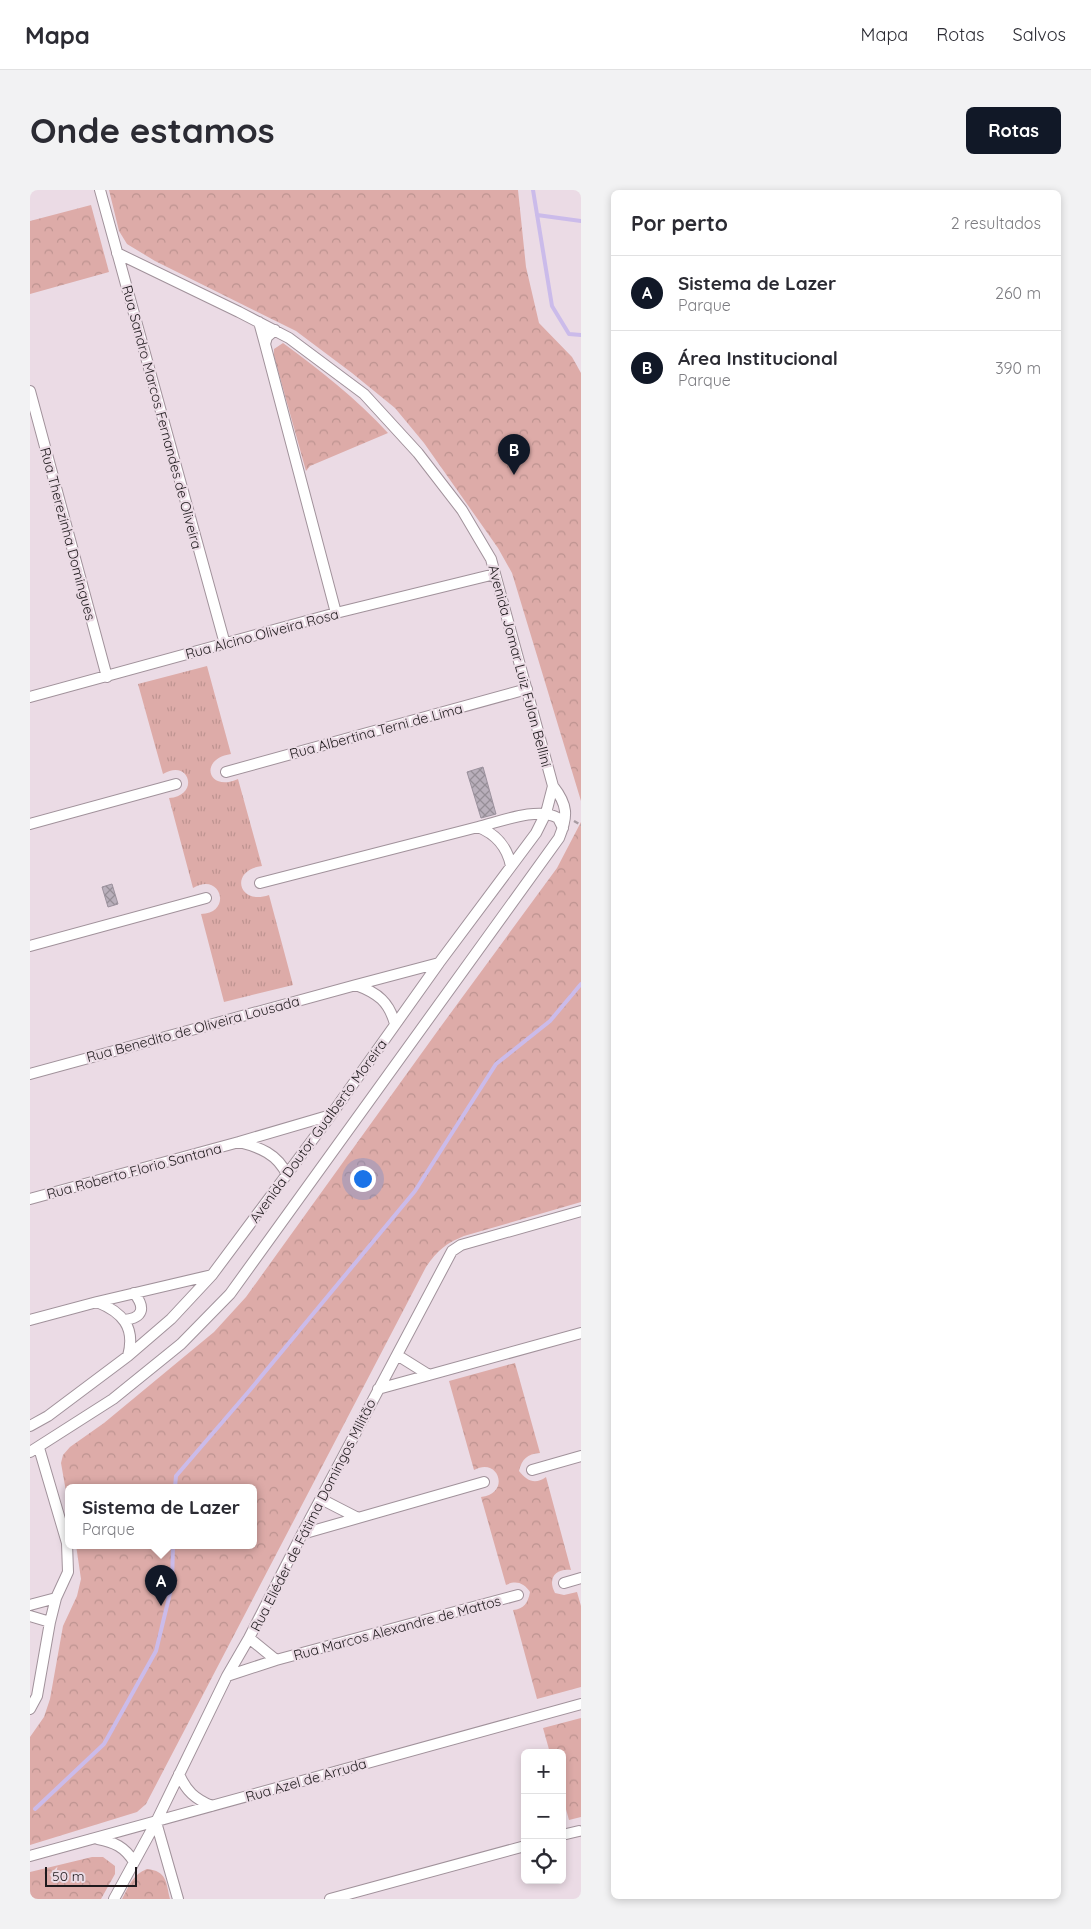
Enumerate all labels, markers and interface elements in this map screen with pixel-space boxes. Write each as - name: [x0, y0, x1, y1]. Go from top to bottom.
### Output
- text: Mapa: [25, 20, 90, 50]
- text: Mapa: [861, 23, 908, 46]
- text: Rotas: [936, 23, 985, 46]
- text: Salvos: [1013, 23, 1066, 46]
- button: Rotas: [966, 107, 1061, 154]
- text: Onde estamos: [30, 108, 275, 152]
- text: Por perto: [631, 210, 728, 236]
- text: 2 resultados: [951, 213, 1041, 233]
- text: Sistema de Lazer: [678, 271, 836, 295]
- street label: Rua Sandro Marcos Fernandes de Oliveira: [118, 283, 206, 551]
- text: A: [642, 283, 652, 303]
- text: 260 m: [995, 283, 1041, 303]
- text: Parque: [678, 295, 731, 315]
- text: Área Institucional: [678, 346, 838, 370]
- text: B: [642, 358, 652, 378]
- text: 390 m: [995, 358, 1041, 378]
- text: Parque: [678, 370, 731, 390]
- pin: B: [498, 434, 530, 475]
- street label: Rua Therezinha Domingues: [36, 445, 100, 623]
- street label: Avenida Jomar Luiz Fulan Bellini: [484, 563, 556, 769]
- street label: Rua Alcino Oliveira Rosa: [183, 605, 341, 663]
- street label: Rua Albertina Terni de Lima: [287, 699, 465, 763]
- street label: Rua Benedito de Oliveira Lousada: [84, 992, 302, 1066]
- street label: Avenida Doutor Gualberto Moreira: [245, 1036, 391, 1226]
- street label: Rua Roberto Florio Santana: [45, 1139, 223, 1203]
- your location: [350, 1166, 376, 1192]
- street label: Rua Eliéder de Fátima Domingos Militão: [246, 1396, 380, 1634]
- popup: [65, 1484, 257, 1549]
- text: Sistema de Lazer: [82, 1495, 240, 1519]
- text: Parque: [82, 1519, 135, 1539]
- pin: A: [145, 1565, 177, 1606]
- street label: Rua Marcos Alexandre de Mattos: [291, 1592, 503, 1664]
- map controls: [521, 1749, 566, 1884]
- button: +: [521, 1749, 566, 1794]
- street label: Rua Azel de Arruda: [243, 1754, 369, 1806]
- button: −: [521, 1794, 566, 1839]
- button: locate: [521, 1839, 566, 1884]
- scale bar: [45, 1864, 138, 1887]
- text: 50 m: [52, 1867, 85, 1885]

